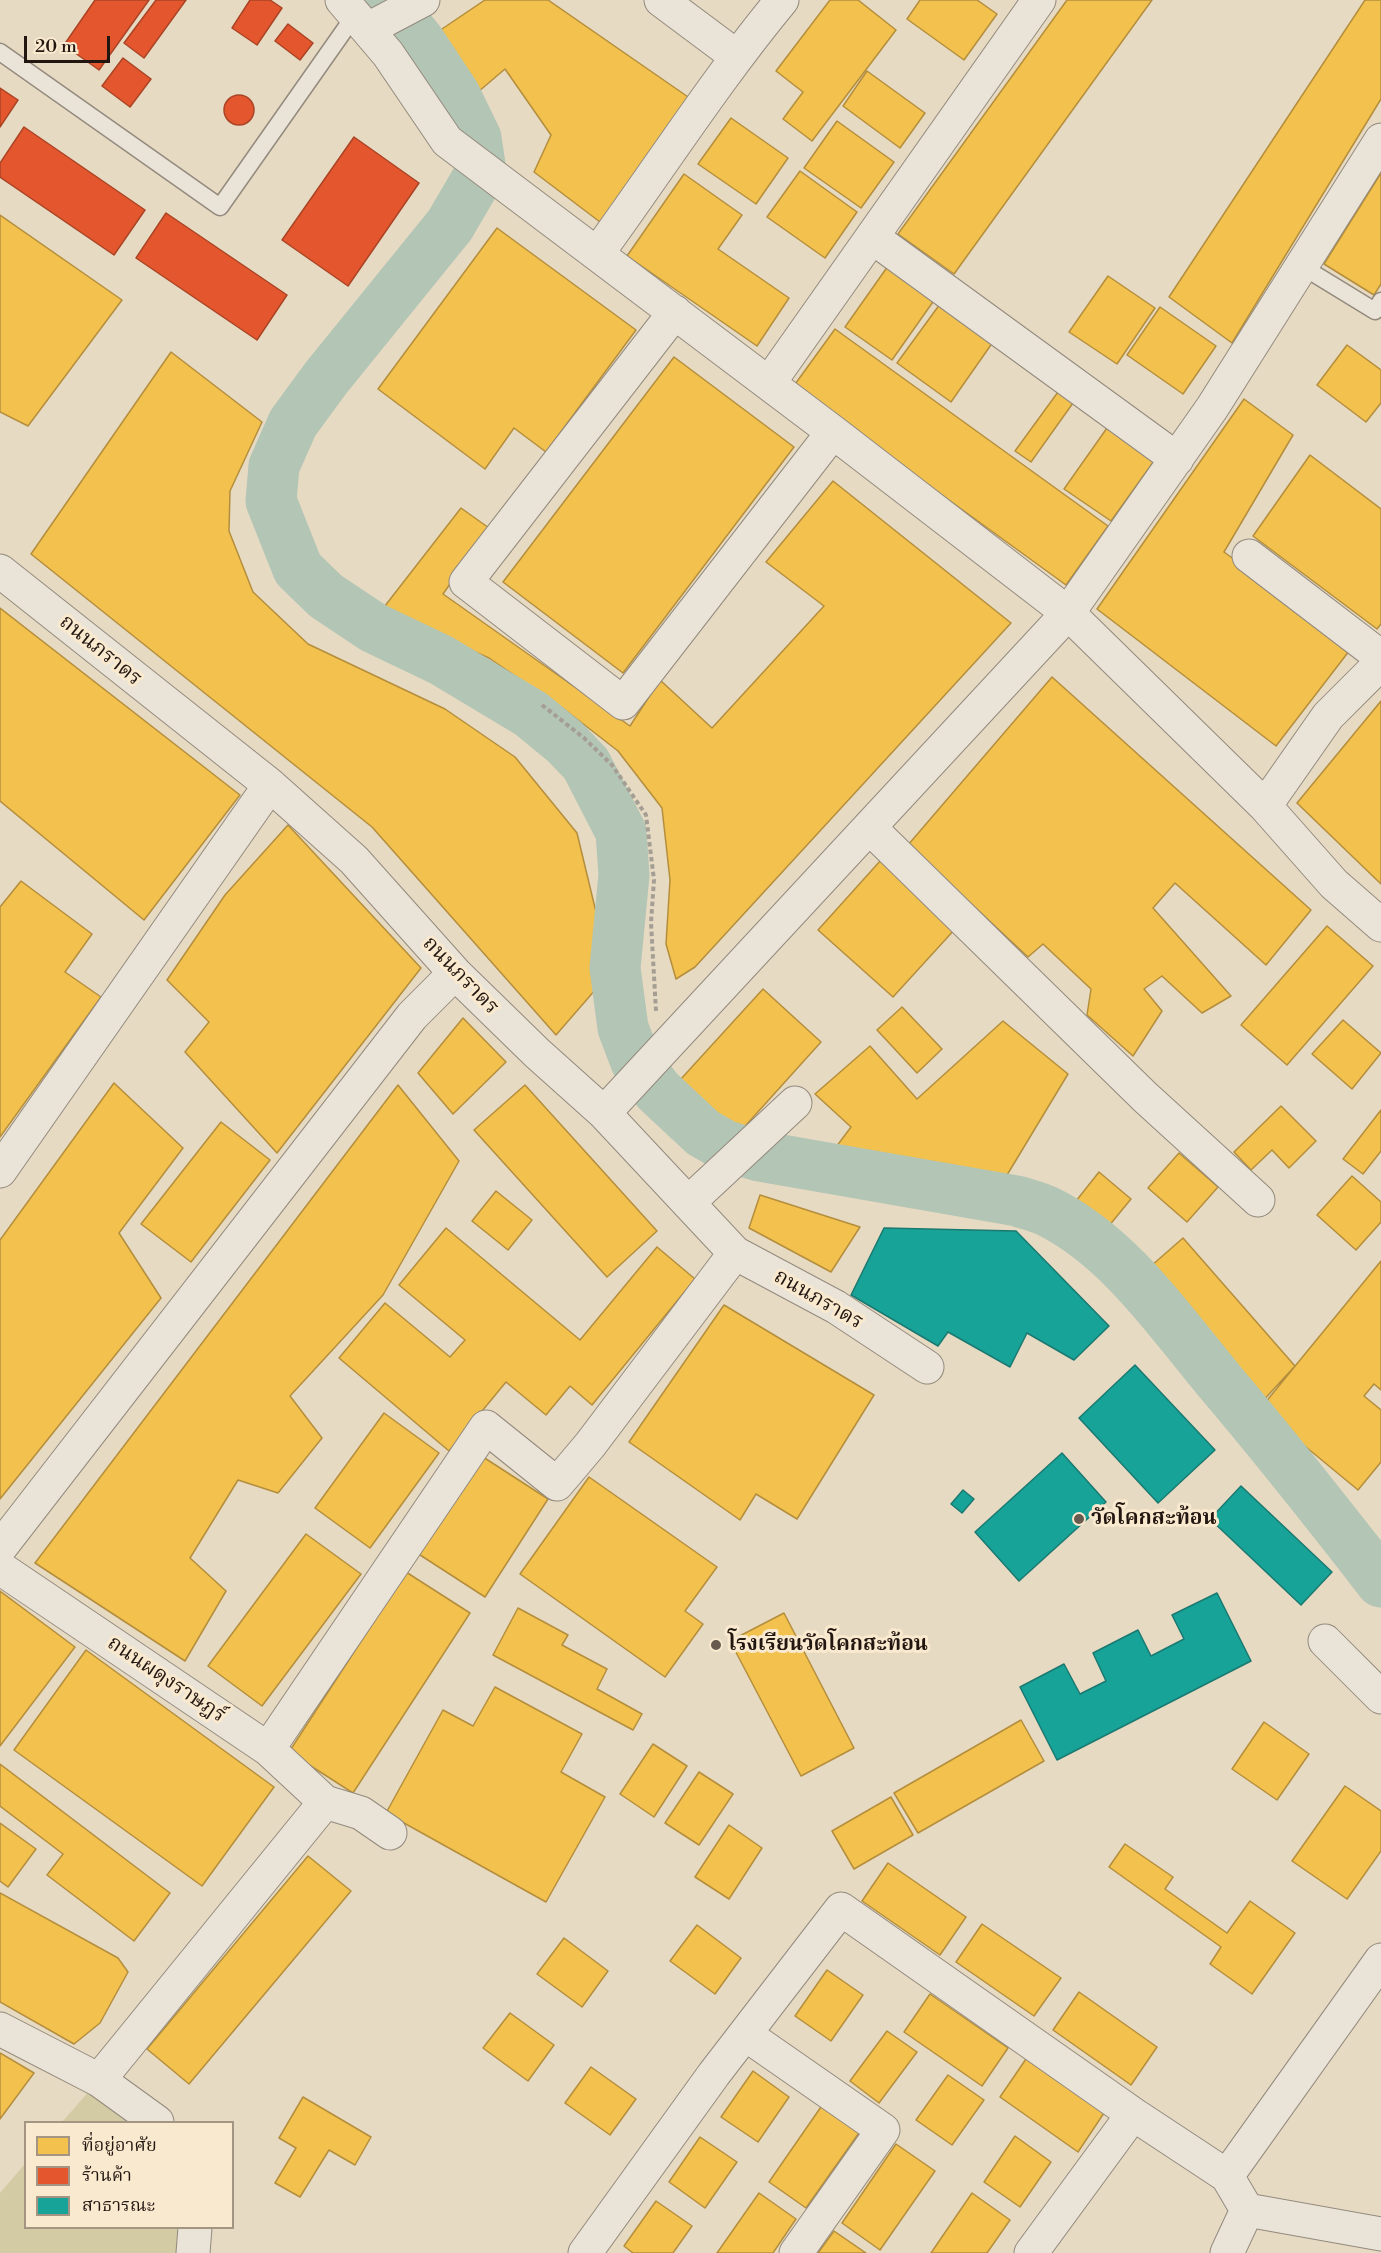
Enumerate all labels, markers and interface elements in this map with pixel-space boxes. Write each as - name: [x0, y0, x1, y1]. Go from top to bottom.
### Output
- scale bar: [27, 24, 112, 62]
- text: 20 m: [35, 35, 77, 58]
- street label: ถนนภราดร: [54, 610, 146, 692]
- street label: ถนนภราดร: [417, 932, 503, 1020]
- street label: ถนนภราดร: [769, 1264, 867, 1336]
- place label: วัดโคกสะท้อน: [1091, 1506, 1217, 1532]
- marker: วัดโคกสะท้อน: [1072, 1512, 1086, 1526]
- street label: ถนนผดุงราษฎร์: [102, 1631, 230, 1729]
- place label: โรงเรียนวัดโคกสะท้อน: [728, 1632, 928, 1658]
- marker: โรงเรียนวัดโคกสะท้อน: [709, 1638, 723, 1652]
- legend: [24, 2121, 234, 2229]
- text: ที่อยู่อาศัย: [82, 2134, 157, 2157]
- text: ร้านค้า: [82, 2164, 132, 2187]
- text: สาธารณะ: [82, 2194, 155, 2217]

